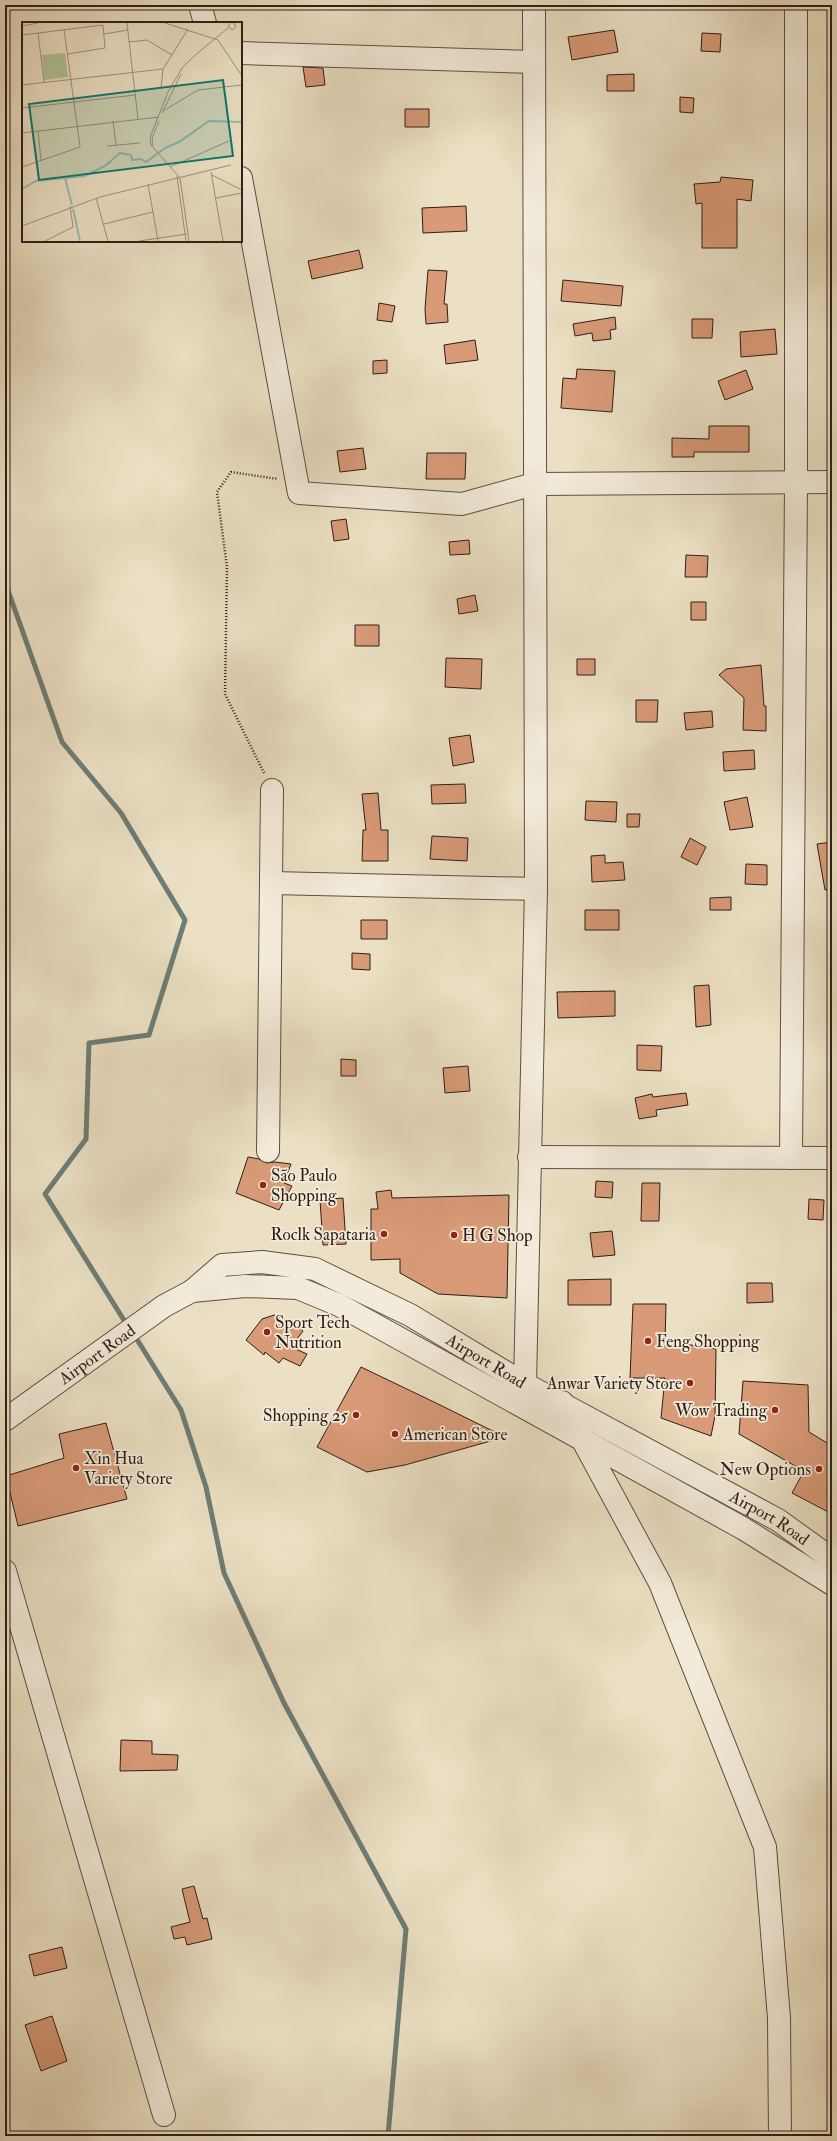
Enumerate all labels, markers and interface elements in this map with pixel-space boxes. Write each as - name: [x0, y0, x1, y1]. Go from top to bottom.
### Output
- inset map: [22, 22, 242, 242]
- place label: São Paulo Shopping: [271, 1165, 337, 1207]
- marker: São Paulo Shopping: [258, 1180, 268, 1190]
- place label: Roclk Sapataria: [271, 1224, 377, 1246]
- place label: H G Shop: [462, 1225, 533, 1247]
- marker: Roclk Sapataria: [379, 1229, 389, 1239]
- marker: H G Shop: [449, 1230, 459, 1240]
- place label: Sport Tech Nutrition: [275, 1312, 350, 1353]
- street label: Airport Road: [54, 1319, 140, 1389]
- marker: Sport Tech Nutrition: [262, 1327, 272, 1337]
- street label: Airport Road: [441, 1328, 530, 1393]
- place label: Feng Shopping: [656, 1331, 760, 1353]
- marker: Feng Shopping: [643, 1336, 653, 1346]
- place label: Anwar Variety Store: [546, 1373, 682, 1395]
- marker: Anwar Variety Store: [685, 1378, 695, 1388]
- place label: Wow Trading: [674, 1400, 768, 1421]
- place label: Shopping 25: [263, 1405, 349, 1427]
- marker: Wow Trading: [770, 1405, 780, 1415]
- marker: Shopping 25: [351, 1410, 361, 1420]
- place label: American Store: [402, 1424, 507, 1445]
- marker: American Store: [390, 1429, 400, 1439]
- place label: Xin Hua Variety Store: [84, 1448, 173, 1490]
- place label: New Options: [720, 1459, 811, 1481]
- marker: Xin Hua Variety Store: [71, 1463, 81, 1473]
- marker: New Options: [814, 1464, 824, 1474]
- street label: Airport Road: [725, 1485, 814, 1550]

